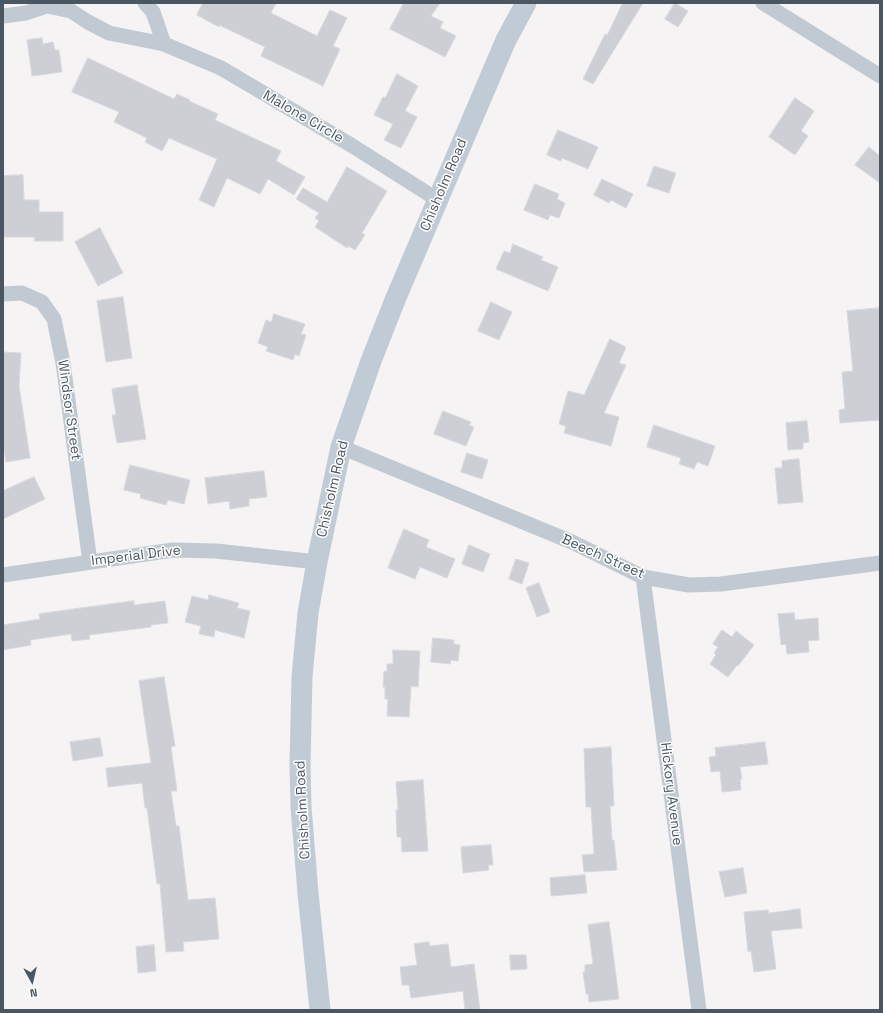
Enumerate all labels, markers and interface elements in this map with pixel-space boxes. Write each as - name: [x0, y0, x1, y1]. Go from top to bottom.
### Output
- street label: Malone Circle: [260, 87, 346, 147]
- street label: Chisholm Road: [417, 136, 471, 234]
- street label: Windsor Street: [54, 359, 84, 461]
- street label: Chisholm Road: [314, 439, 352, 539]
- street label: Beech Street: [559, 531, 647, 583]
- street label: Imperial Drive: [90, 542, 182, 570]
- street label: Hickory Avenue: [656, 742, 686, 846]
- street label: Chisholm Road: [292, 760, 314, 860]
- north arrow: [12, 961, 52, 1001]
- text: N: [29, 985, 38, 1000]

